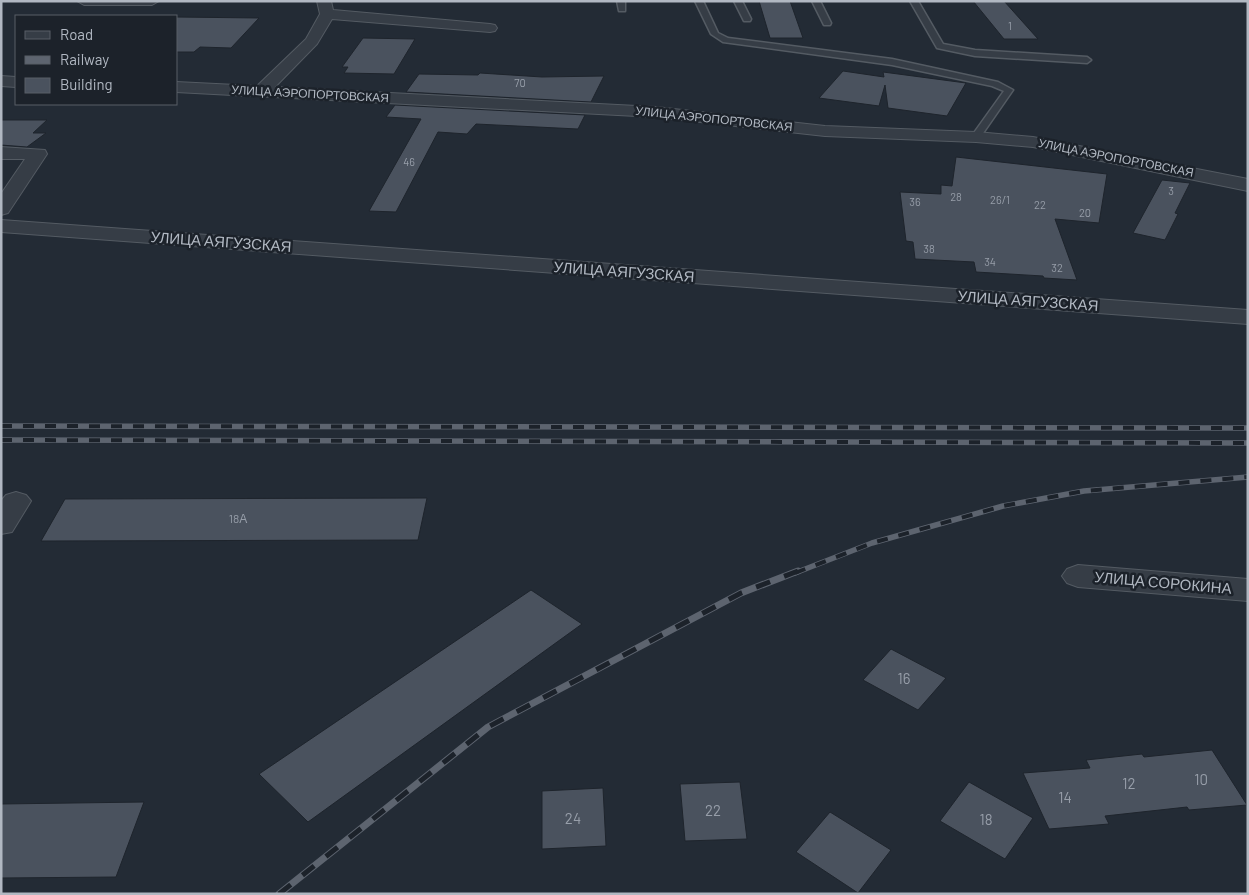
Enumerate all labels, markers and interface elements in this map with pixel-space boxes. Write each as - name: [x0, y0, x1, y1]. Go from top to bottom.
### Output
- legend: [15, 15, 178, 105]
- house number: 1: [1008, 19, 1012, 32]
- text: Road: [60, 25, 93, 43]
- text: Railway: [60, 50, 109, 68]
- text: Building: [60, 75, 113, 93]
- house number: 70: [514, 76, 526, 89]
- street label: УЛИЦА АЭРОПОРТОВСКАЯ: [231, 82, 389, 105]
- street label: УЛИЦА АЭРОПОРТОВСКАЯ: [635, 103, 793, 134]
- street label: УЛИЦА АЭРОПОРТОВСКАЯ: [1037, 135, 1195, 180]
- house number: 46: [403, 155, 415, 168]
- house number: 3: [1168, 184, 1174, 197]
- house number: 28: [950, 190, 962, 203]
- house number: 26/1: [990, 193, 1010, 206]
- house number: 36: [909, 195, 921, 208]
- house number: 22: [1034, 198, 1046, 211]
- house number: 20: [1079, 206, 1091, 219]
- street label: УЛИЦА АЯГУЗСКАЯ: [150, 227, 292, 255]
- house number: 38: [923, 242, 935, 255]
- house number: 34: [984, 255, 996, 268]
- street label: УЛИЦА АЯГУЗСКАЯ: [553, 257, 695, 285]
- house number: 32: [1051, 261, 1063, 274]
- street label: УЛИЦА АЯГУЗСКАЯ: [957, 286, 1099, 314]
- house number: 18А: [229, 511, 247, 525]
- street label: УЛИЦА СОРОКИНА: [1094, 567, 1232, 597]
- house number: 16: [898, 669, 910, 687]
- house number: 10: [1194, 770, 1208, 788]
- house number: 12: [1122, 774, 1136, 792]
- house number: 14: [1058, 788, 1072, 806]
- house number: 22: [705, 801, 721, 819]
- house number: 24: [565, 809, 581, 827]
- house number: 18: [979, 810, 993, 828]

